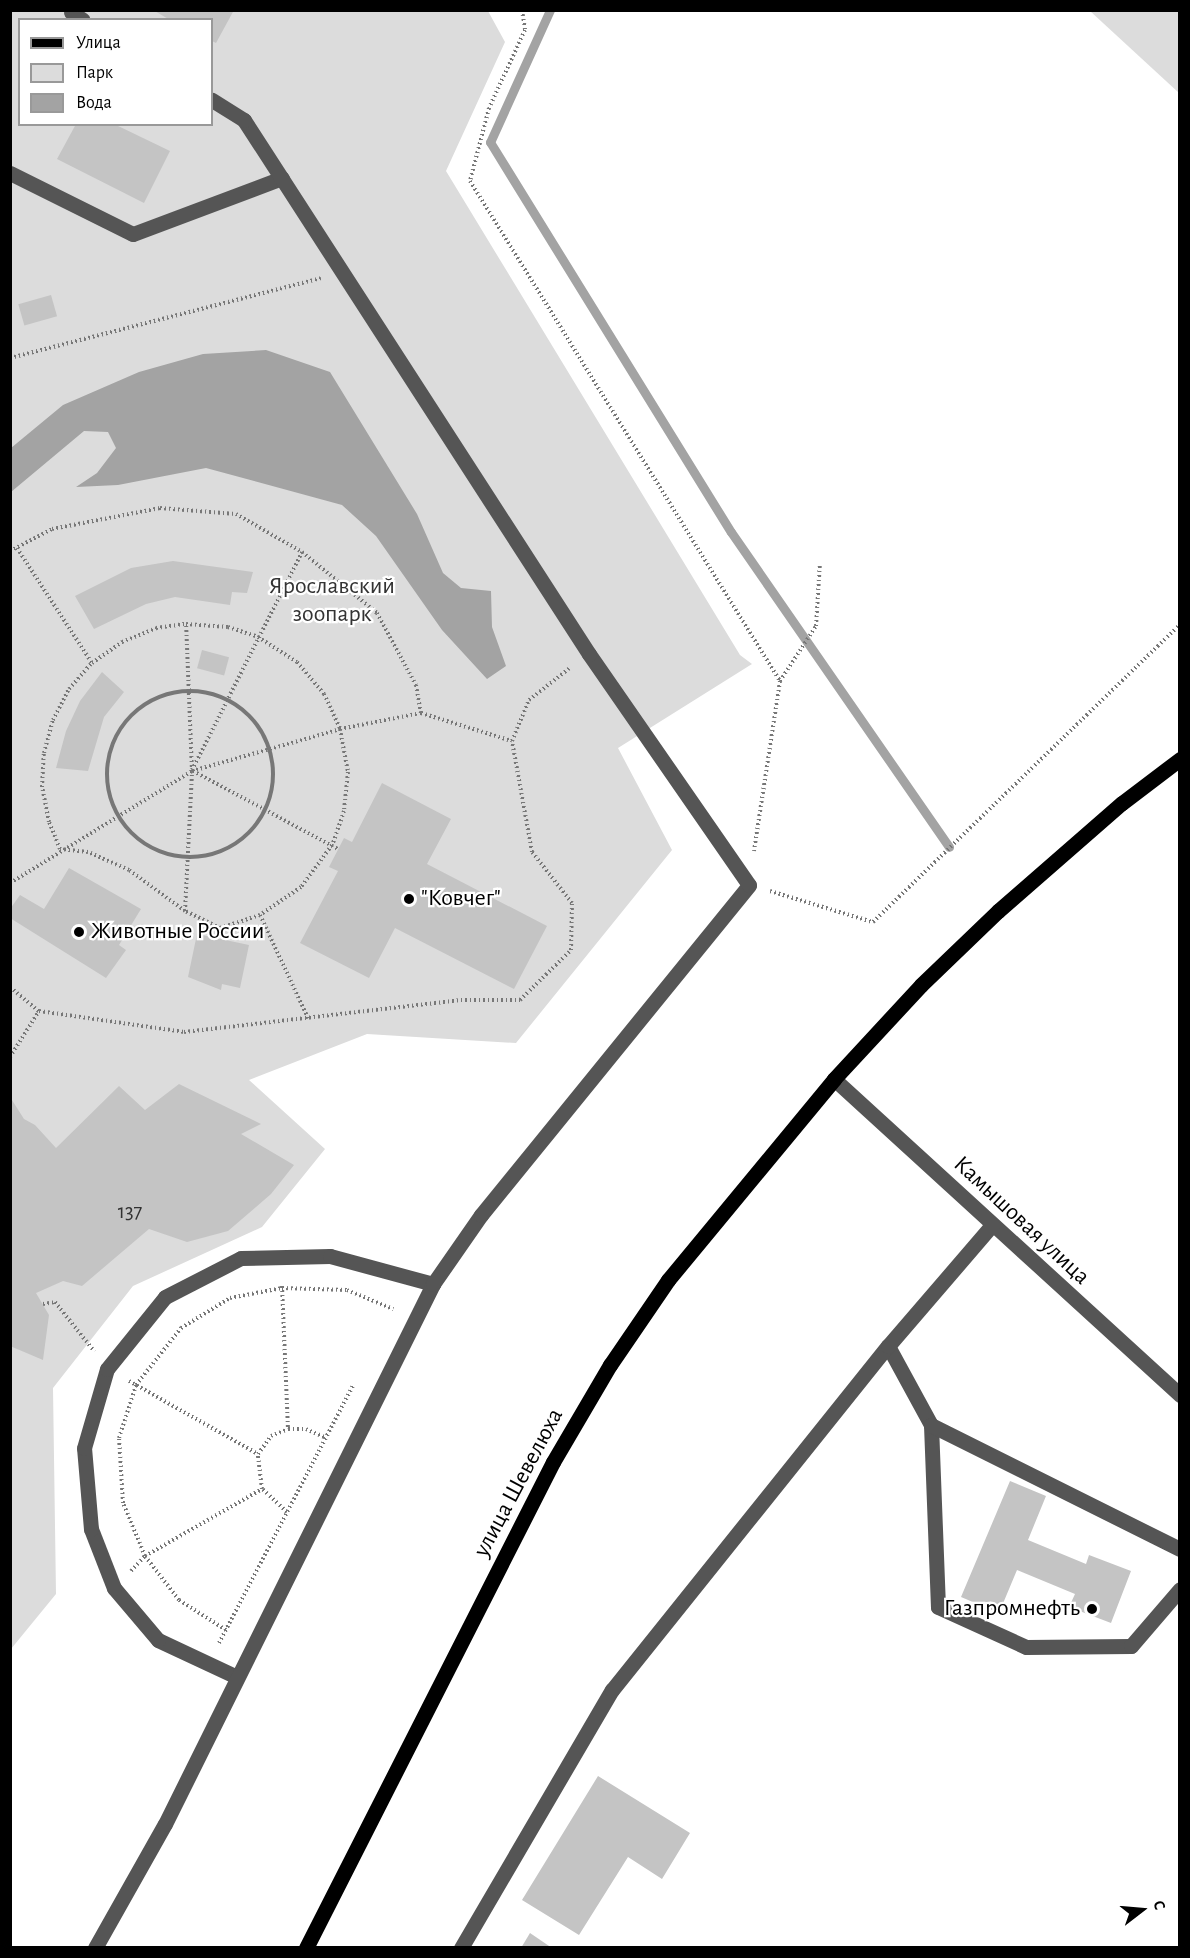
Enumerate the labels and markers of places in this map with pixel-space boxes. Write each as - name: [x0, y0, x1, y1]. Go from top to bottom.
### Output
- place label: "Ковчег": [421, 885, 501, 913]
- marker: "Ковчег": [402, 892, 416, 906]
- place label: Животные России: [91, 918, 264, 946]
- marker: Животные России: [72, 925, 86, 939]
- place label: Газпромнефть: [944, 1595, 1080, 1623]
- marker: Газпромнефть: [1085, 1602, 1099, 1616]

